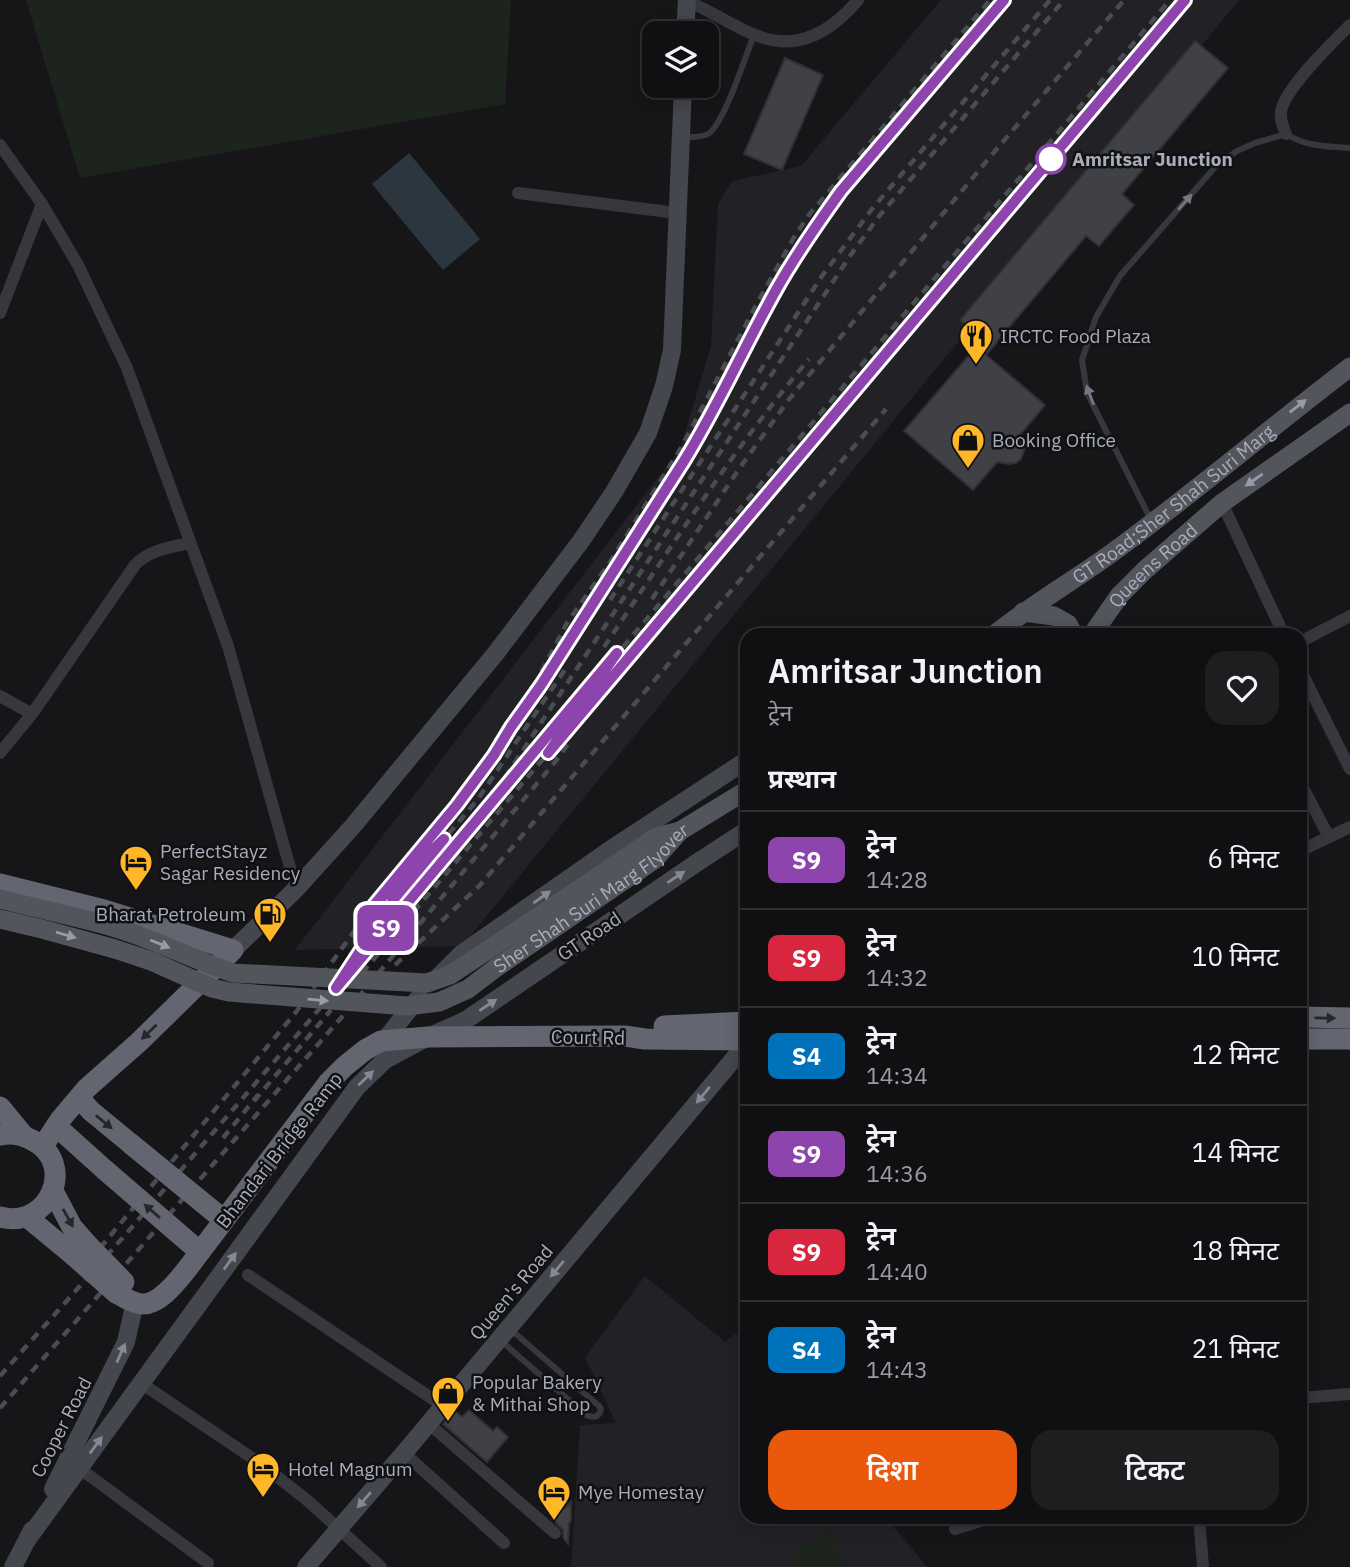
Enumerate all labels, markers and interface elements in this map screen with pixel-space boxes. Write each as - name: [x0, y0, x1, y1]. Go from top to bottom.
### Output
- map controls: [642, 21, 719, 98]
- button: layers: [642, 21, 719, 98]
- marker: Amritsar Junction: [1036, 144, 1066, 174]
- place label: Amritsar Junction: [1072, 147, 1233, 171]
- one-way arrow: [1177, 193, 1193, 211]
- restaurant icon: IRCTC Food Plaza: [957, 317, 995, 366]
- place label: IRCTC Food Plaza: [1000, 324, 1151, 348]
- one-way arrow: [1084, 384, 1095, 405]
- one-way arrow: [1289, 399, 1307, 414]
- street label: GT Road;Sher Shah Suri Marg: [1067, 419, 1279, 589]
- shop icon: Booking Office: [949, 421, 987, 470]
- place label: Booking Office: [992, 428, 1116, 452]
- one-way arrow: [1245, 473, 1263, 487]
- street label: Queens Road: [1103, 518, 1202, 612]
- text: Amritsar Junction: [768, 649, 1043, 692]
- button: heart: [1205, 651, 1279, 725]
- text: ट्रेन: [768, 697, 792, 727]
- text: प्रस्थान: [768, 761, 836, 795]
- street label: Sher Shah Suri Marg Flyover: [489, 817, 692, 978]
- text: ट्रेन: [866, 826, 896, 860]
- place label: PerfectStayz Sagar Residency: [160, 839, 301, 885]
- text: 6 मिनट: [1207, 841, 1279, 875]
- hotel icon: PerfectStayz Sagar Residency: [117, 843, 155, 892]
- text: S9: [792, 844, 821, 876]
- text: 14:28: [866, 864, 928, 894]
- one-way arrow: [667, 870, 685, 884]
- one-way arrow: [533, 890, 551, 904]
- fuel station icon: Bharat Petroleum: [251, 895, 289, 944]
- place label: Bharat Petroleum: [96, 902, 246, 926]
- line badge: S9: [354, 905, 418, 951]
- street label: GT Road: [553, 906, 625, 966]
- text: S9: [371, 912, 401, 944]
- text: ट्रेन: [866, 924, 896, 958]
- one-way arrow: [56, 931, 77, 941]
- one-way arrow: [149, 939, 170, 950]
- text: 10 मिनट: [1192, 939, 1279, 973]
- text: S9: [792, 942, 821, 974]
- text: 14:32: [866, 962, 928, 992]
- one-way arrow: [307, 995, 329, 1006]
- one-way arrow: [479, 998, 497, 1012]
- one-way arrow: [1314, 1012, 1336, 1023]
- text: ट्रेन: [866, 1022, 896, 1056]
- one-way arrow: [141, 1023, 158, 1039]
- street label: Court Rd: [551, 1024, 625, 1050]
- text: 12 मिनट: [1192, 1037, 1279, 1071]
- text: S4: [792, 1040, 821, 1072]
- text: 14:34: [866, 1060, 928, 1090]
- street label: Bhandari Bridge Ramp: [211, 1067, 347, 1233]
- one-way arrow: [357, 1070, 374, 1087]
- one-way arrow: [696, 1085, 711, 1103]
- one-way arrow: [96, 1114, 113, 1129]
- text: ट्रेन: [866, 1120, 896, 1154]
- text: 14 मिनट: [1192, 1135, 1279, 1169]
- text: S9: [792, 1138, 821, 1170]
- text: 14:36: [866, 1158, 928, 1188]
- one-way arrow: [143, 1203, 161, 1219]
- one-way arrow: [62, 1208, 74, 1228]
- text: ट्रेन: [866, 1218, 896, 1252]
- text: 18 मिनट: [1192, 1233, 1279, 1267]
- text: S9: [792, 1236, 821, 1268]
- street label: Queen's Road: [464, 1239, 558, 1345]
- one-way arrow: [223, 1252, 237, 1270]
- text: 14:40: [866, 1256, 928, 1286]
- one-way arrow: [550, 1260, 565, 1278]
- text: ट्रेन: [866, 1316, 896, 1350]
- text: 21 मिनट: [1192, 1331, 1279, 1365]
- text: S4: [792, 1334, 821, 1366]
- one-way arrow: [115, 1343, 127, 1363]
- text: 14:43: [866, 1354, 928, 1384]
- place label: Popular Bakery & Mithai Shop: [472, 1370, 602, 1416]
- street label: Cooper Road: [25, 1373, 97, 1481]
- shop icon: Popular Bakery & Mithai Shop: [429, 1374, 467, 1423]
- button: दिशा: [768, 1430, 1017, 1510]
- button: टिकट: [1031, 1430, 1279, 1510]
- one-way arrow: [89, 1436, 103, 1454]
- hotel icon: Hotel Magnum: [244, 1450, 282, 1499]
- place label: Hotel Magnum: [288, 1457, 413, 1481]
- hotel icon: Mye Homestay: [535, 1473, 573, 1522]
- place label: Mye Homestay: [578, 1480, 705, 1504]
- one-way arrow: [357, 1491, 372, 1508]

